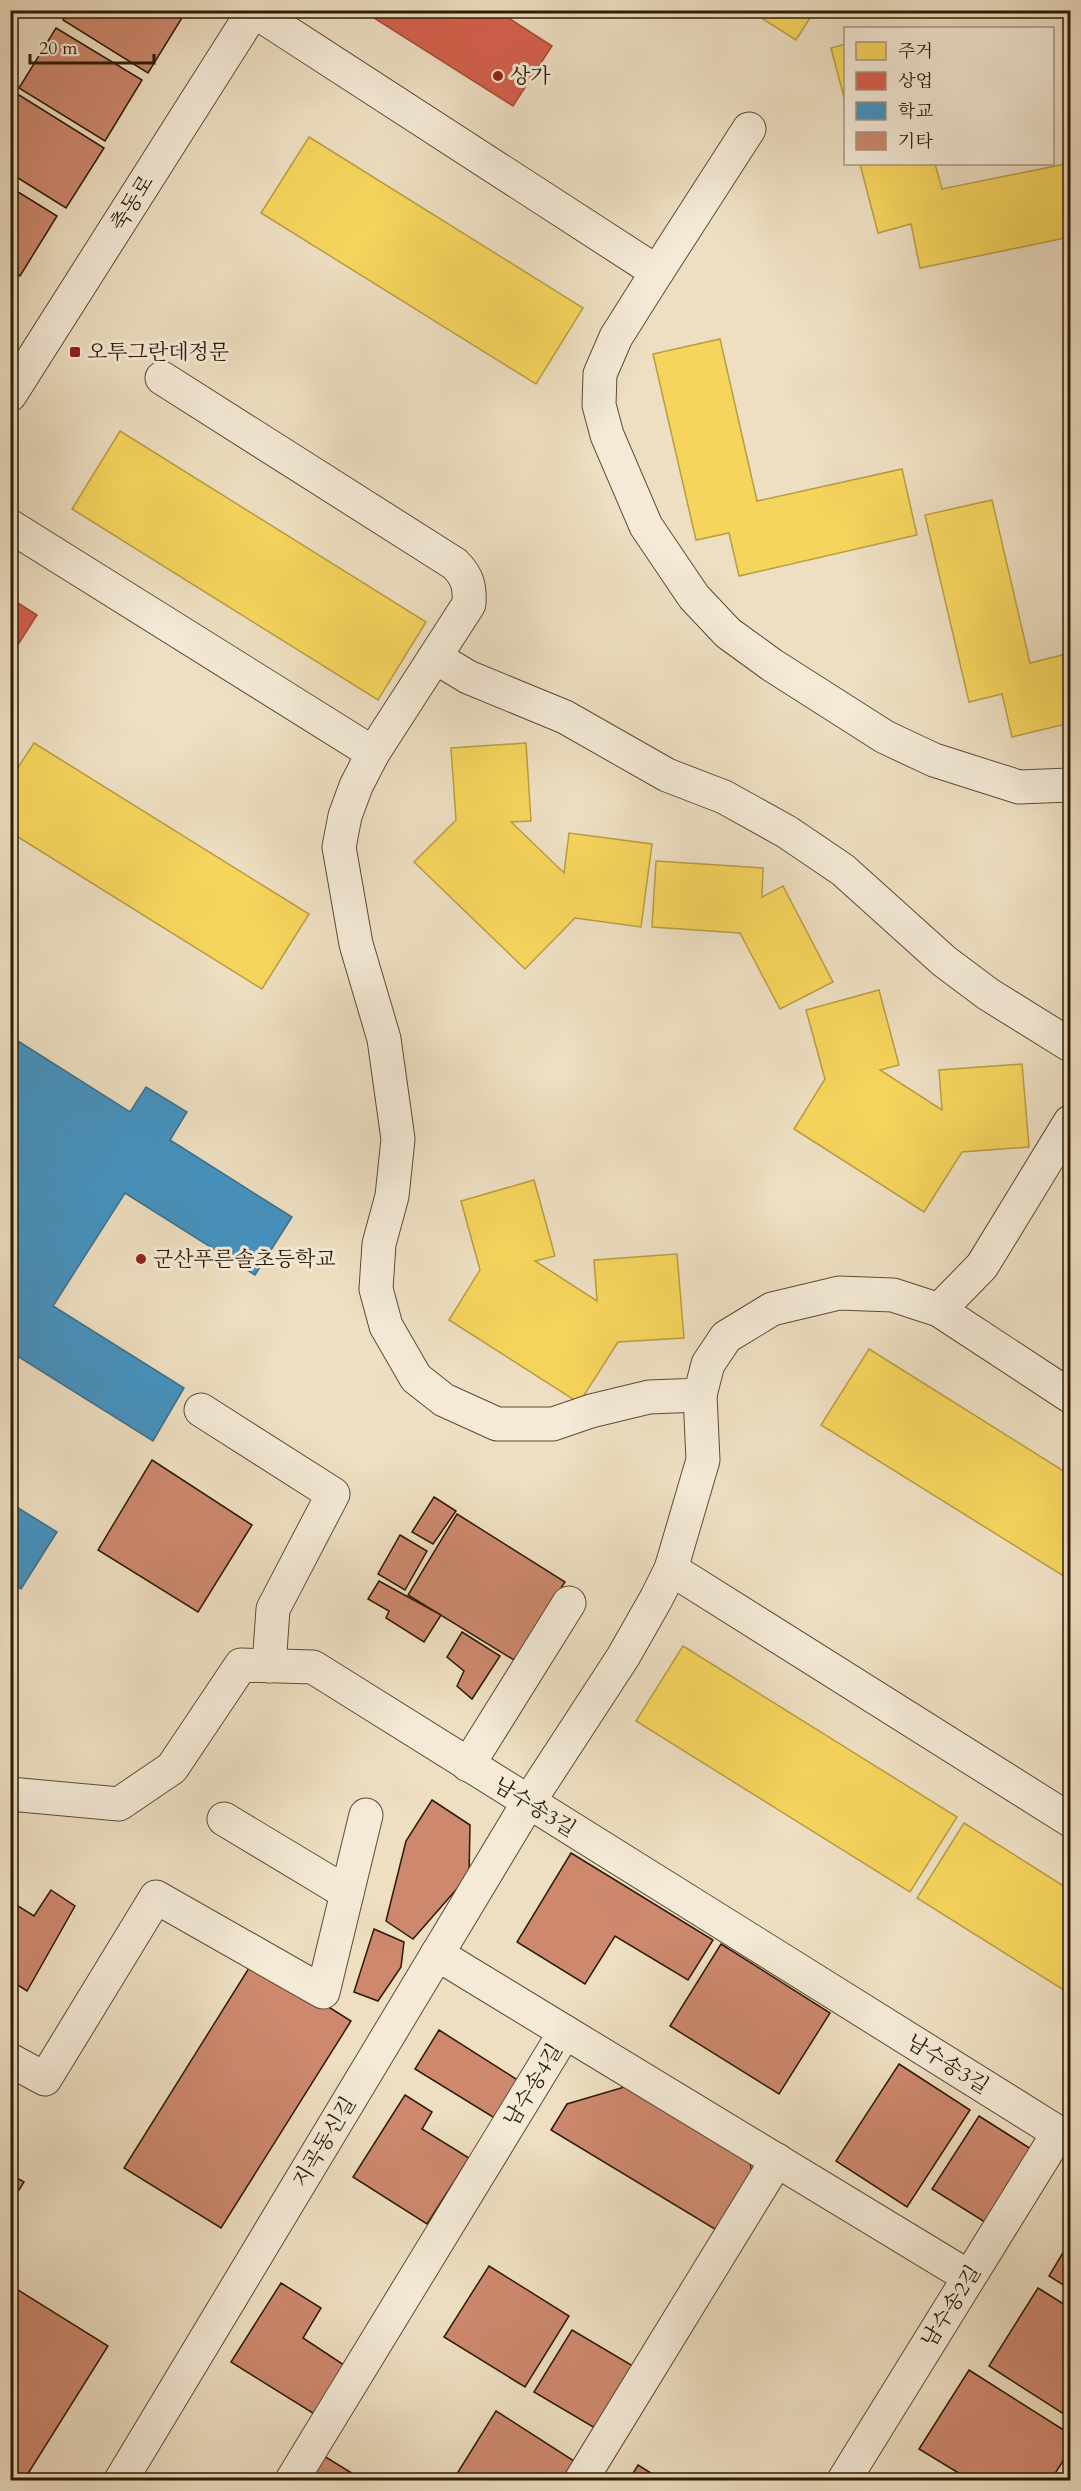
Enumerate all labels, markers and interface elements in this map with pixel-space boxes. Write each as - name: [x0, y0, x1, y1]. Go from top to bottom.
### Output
- scale bar: [30, 27, 154, 65]
- legend: [844, 27, 1054, 165]
- text: 20 m: [39, 36, 78, 61]
- text: 주거: [898, 39, 933, 64]
- place label: 상가: [510, 62, 551, 91]
- marker: 상가: [491, 69, 505, 83]
- text: 상업: [898, 69, 933, 94]
- text: 학교: [898, 99, 933, 124]
- text: 기타: [898, 129, 933, 154]
- street label: 축동로: [104, 170, 161, 237]
- place label: 오투그란데정문: [87, 338, 229, 367]
- marker: 오투그란데정문: [68, 345, 82, 359]
- place label: 군산푸른솔초등학교: [153, 1245, 336, 1274]
- marker: 군산푸른솔초등학교: [134, 1252, 148, 1266]
- street label: 남수송3길: [488, 1771, 581, 1844]
- street label: 남수송3길: [901, 2028, 994, 2101]
- street label: 남수송4길: [497, 2038, 570, 2132]
- street label: 지곡동신길: [286, 2091, 363, 2193]
- street label: 남수송2길: [915, 2260, 988, 2353]

